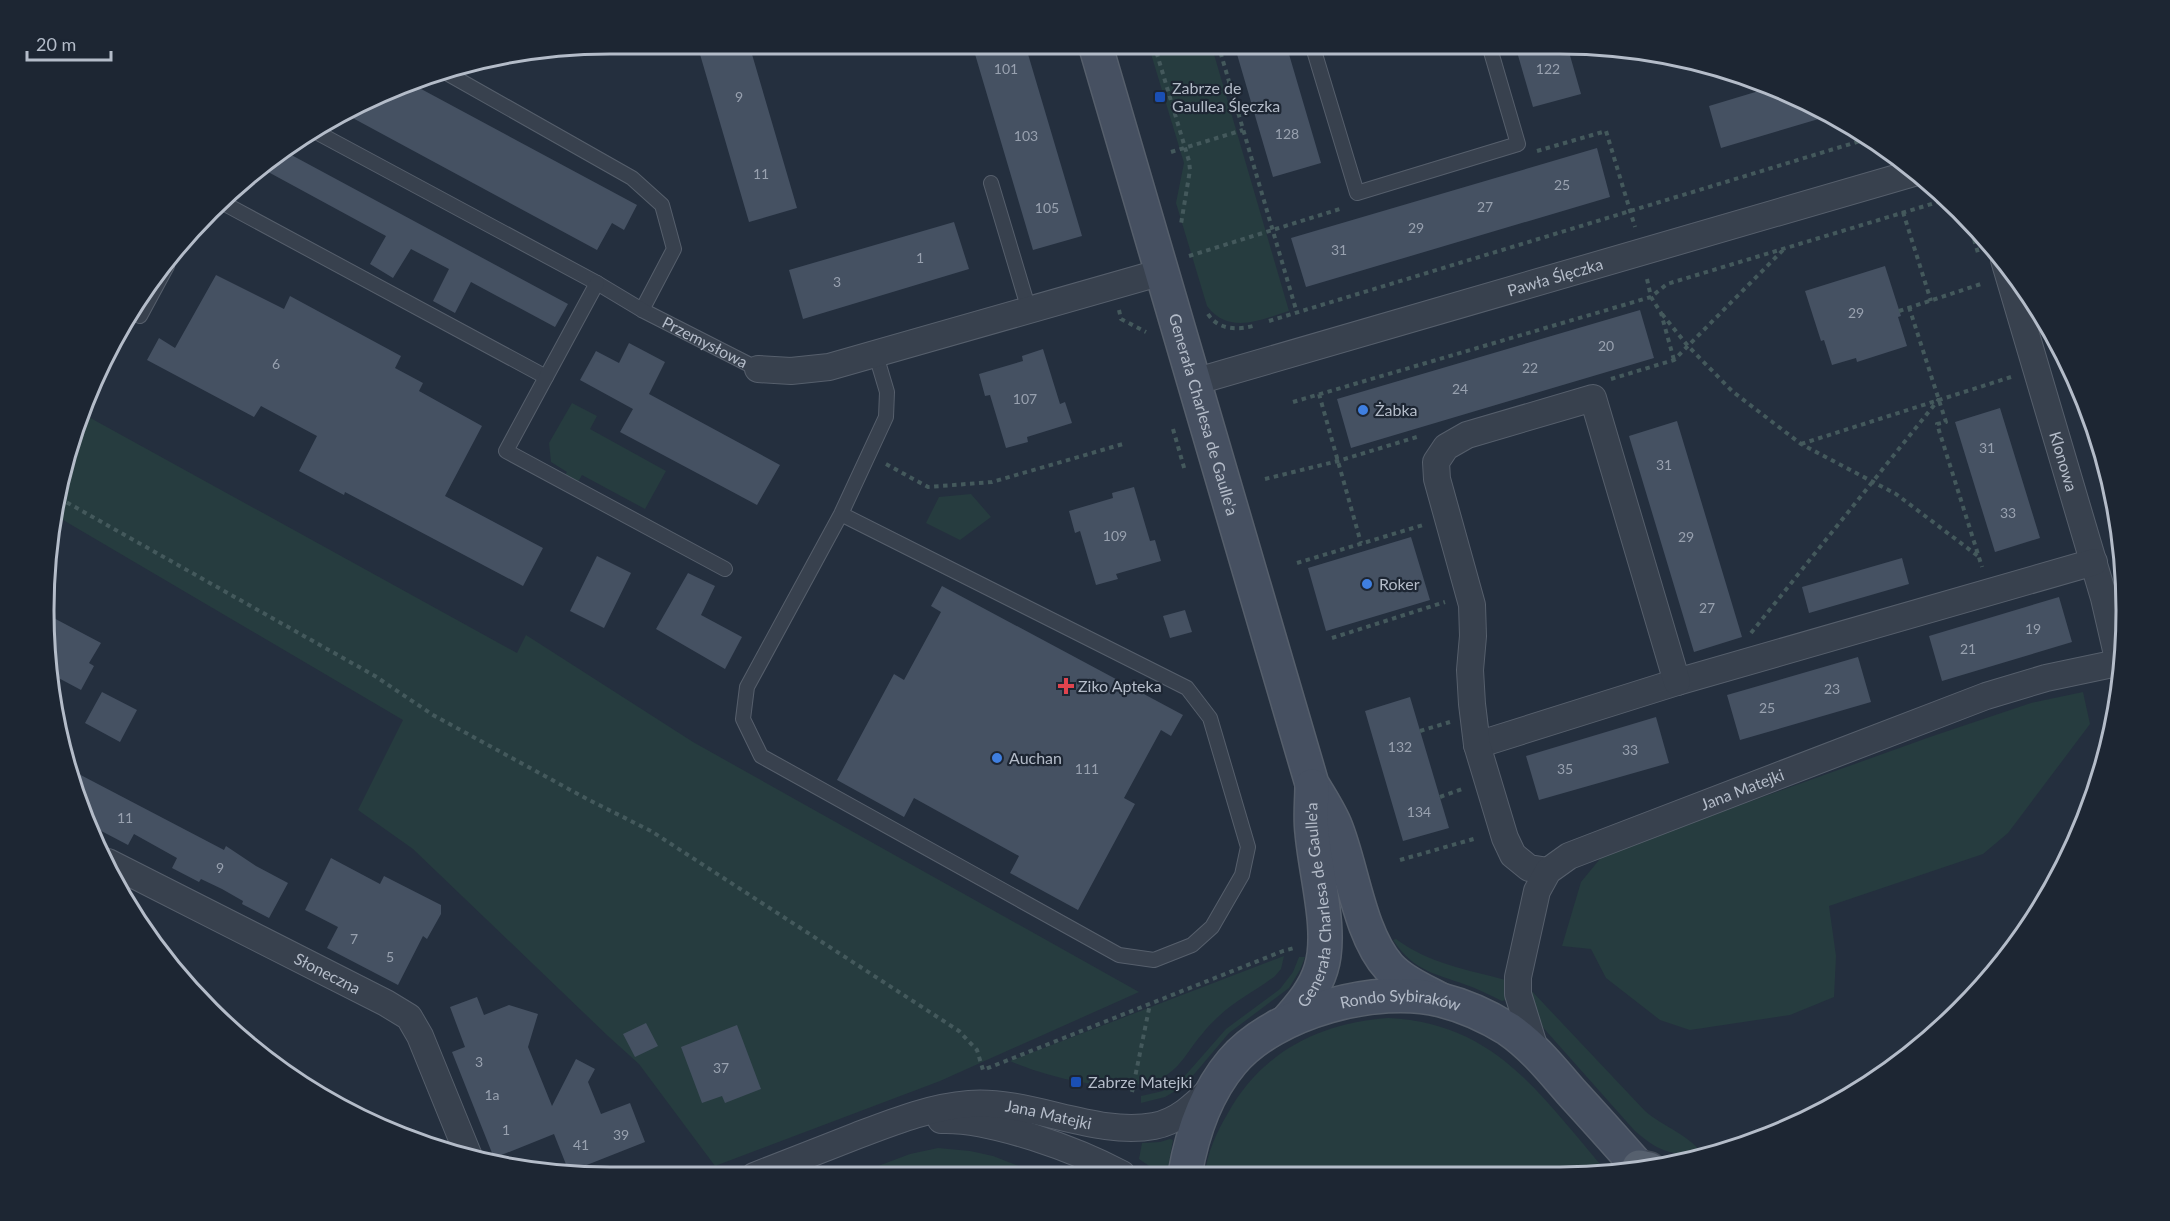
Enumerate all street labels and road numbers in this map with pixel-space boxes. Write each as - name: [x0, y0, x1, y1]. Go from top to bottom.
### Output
- street label: Pawła Ślęczka: [1505, 254, 1605, 300]
- street label: Generała Charlesa de Gaulle'a: [1166, 311, 1243, 517]
- street label: Przemysłowa: [659, 312, 751, 371]
- street label: Klonowa: [2046, 429, 2082, 494]
- street label: Jana Matejki: [1698, 764, 1786, 814]
- street label: Generała Charlesa de Gaulle'a: [1293, 802, 1334, 1011]
- street label: Słoneczna: [291, 948, 364, 998]
- street label: Rondo Sybiraków: [1338, 985, 1464, 1014]
- street label: Jana Matejki: [1004, 1095, 1093, 1133]

